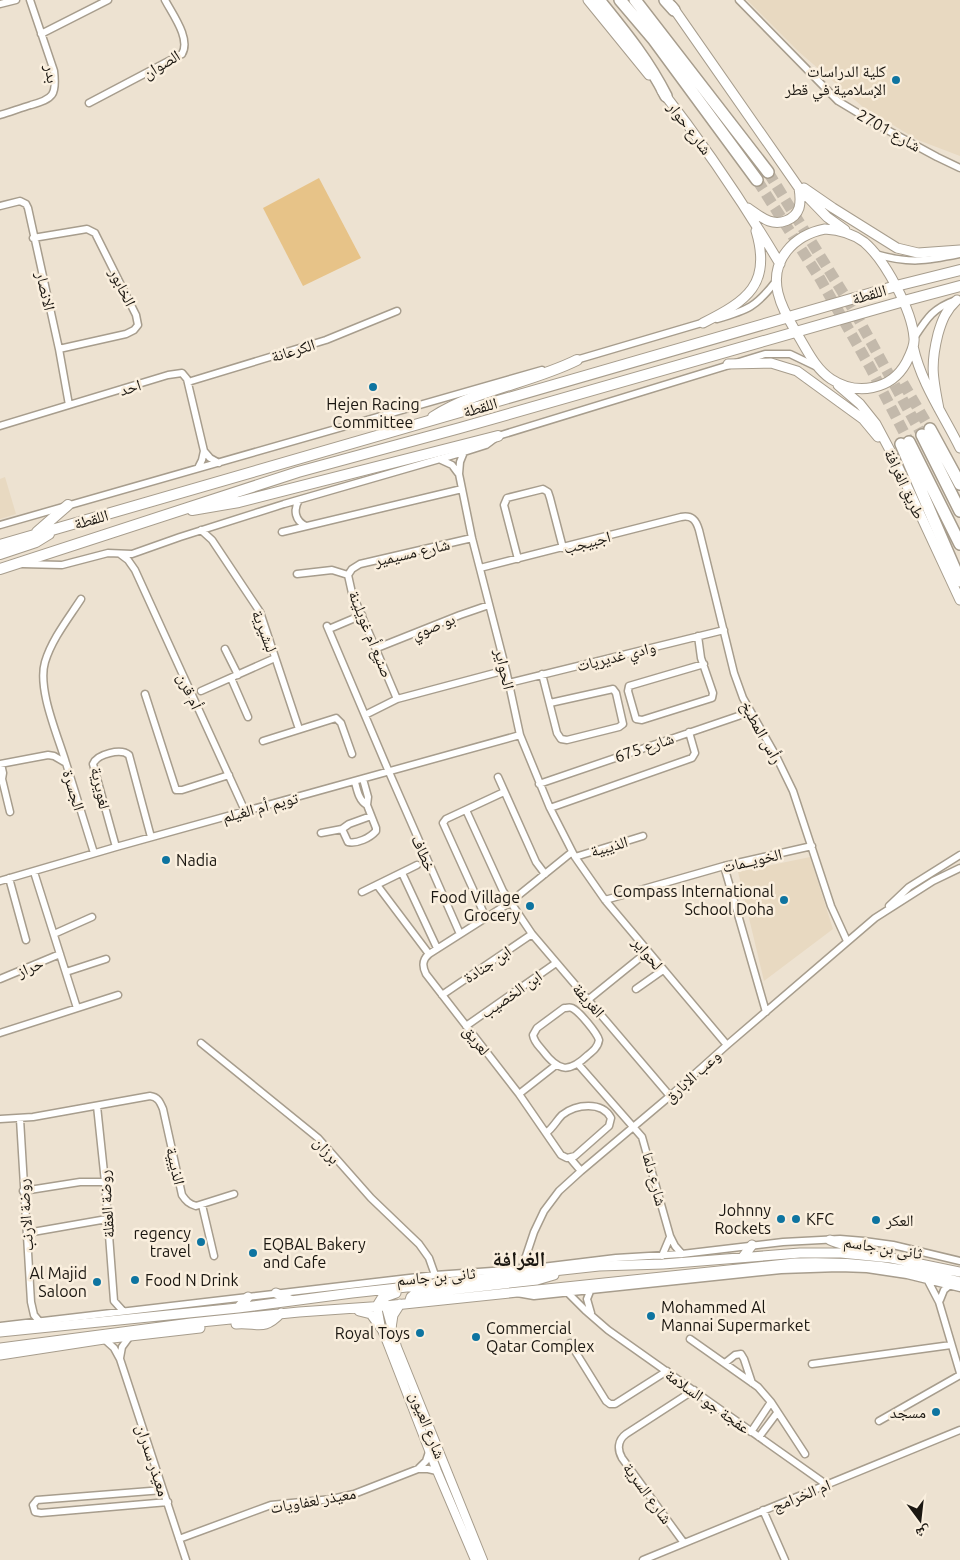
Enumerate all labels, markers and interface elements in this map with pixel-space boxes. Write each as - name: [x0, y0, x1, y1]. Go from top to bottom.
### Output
- street label: الصوان: [139, 46, 184, 84]
- place label: كلية الدراسات الإسلامية في قطر: [784, 62, 886, 102]
- street label: بدر: [41, 63, 62, 84]
- marker: كلية الدراسات الإسلامية في قطر: [890, 74, 902, 86]
- street label: شارع حوار: [662, 97, 716, 159]
- street label: شارع 2701: [853, 105, 924, 157]
- street label: الخابور: [105, 264, 140, 309]
- street label: الانصار: [32, 269, 59, 312]
- street label: اللقطة: [850, 281, 888, 307]
- street label: الكرعانة: [269, 335, 317, 366]
- street label: احد: [117, 375, 143, 399]
- marker: Hejen Racing Committee: [367, 381, 379, 393]
- street label: اللقطة: [461, 394, 499, 420]
- place label: Hejen Racing Committee: [326, 395, 420, 431]
- street label: طريق الغرافة: [879, 446, 929, 522]
- street label: اللقطة: [72, 506, 110, 532]
- street label: اجبيجب: [561, 527, 613, 557]
- street label: شارع مسيمير: [372, 535, 452, 572]
- street label: صنيع أم غويلينة: [344, 588, 397, 681]
- street label: لبشيرية: [248, 607, 281, 655]
- street label: بو صوي: [409, 609, 459, 647]
- street label: وادي غديريات: [575, 637, 658, 678]
- street label: الحواير: [490, 646, 518, 691]
- street label: أم قرن: [172, 670, 206, 713]
- street label: رأس المطبخ: [736, 697, 787, 768]
- street label: شارع 675: [612, 729, 677, 767]
- street label: لغويرية: [87, 765, 114, 811]
- street label: الجسرة: [58, 768, 89, 813]
- street label: تويم أم الغيلم: [220, 788, 301, 828]
- street label: خطاف: [408, 832, 440, 874]
- street label: الذيبية: [588, 832, 630, 860]
- street label: الخويــمات: [720, 844, 784, 877]
- place label: Nadia: [176, 851, 217, 869]
- marker: Nadia: [160, 854, 172, 866]
- place label: Compass International School Doha: [613, 882, 774, 918]
- place label: Food Village Grocery: [431, 888, 520, 924]
- marker: Compass International School Doha: [778, 894, 790, 906]
- marker: Food Village Grocery: [524, 900, 536, 912]
- street label: لحواير: [628, 932, 667, 974]
- street label: ابن جنادة: [460, 942, 515, 988]
- street label: حراز: [13, 954, 46, 982]
- street label: ابن الخصيب: [477, 966, 546, 1023]
- street label: الغريفة: [569, 979, 609, 1021]
- street label: لعريق: [458, 1022, 494, 1059]
- street label: وعب الابارق: [660, 1046, 725, 1107]
- street label: برزان: [309, 1133, 344, 1169]
- street label: الذيبية: [162, 1145, 189, 1187]
- street label: شارع دلما: [637, 1150, 671, 1208]
- street label: روضة العقلة: [95, 1169, 118, 1239]
- street label: روضة الارنب: [13, 1178, 38, 1252]
- place label: Johnny Rockets: [714, 1201, 771, 1237]
- place label: KFC: [806, 1210, 834, 1228]
- place label: العكر: [885, 1211, 914, 1230]
- marker: Johnny Rockets: [775, 1213, 787, 1225]
- marker: KFC: [790, 1213, 802, 1225]
- marker: العكر: [870, 1214, 882, 1226]
- place label: regency travel: [134, 1224, 191, 1260]
- street label: ثانى بن جاسم: [842, 1232, 924, 1264]
- place label: EQBAL Bakery and Cafe: [263, 1235, 366, 1271]
- marker: regency travel: [195, 1236, 207, 1248]
- district label: الغرافة: [493, 1246, 545, 1271]
- marker: EQBAL Bakery and Cafe: [247, 1247, 259, 1259]
- place label: Al Majid Saloon: [29, 1264, 87, 1300]
- street label: ثانى بن جاسم: [396, 1264, 477, 1290]
- place label: Food N Drink: [145, 1271, 239, 1289]
- marker: Food N Drink: [129, 1274, 141, 1286]
- marker: Al Majid Saloon: [91, 1276, 103, 1288]
- place label: Mohammed Al Mannai Supermarket: [661, 1298, 811, 1334]
- marker: Mohammed Al Mannai Supermarket: [645, 1310, 657, 1322]
- place label: Commercial Qatar Complex: [486, 1319, 594, 1355]
- place label: Royal Toys: [335, 1324, 410, 1342]
- marker: Royal Toys: [414, 1327, 426, 1339]
- marker: Commercial Qatar Complex: [470, 1331, 482, 1343]
- street label: عفجة جو السلامة: [662, 1365, 754, 1438]
- street label: شارع العيون: [405, 1389, 450, 1462]
- place label: مسجد: [890, 1403, 926, 1421]
- marker: مسجد: [930, 1406, 942, 1418]
- street label: معيذر سدران: [131, 1422, 173, 1499]
- street label: شارع السرية: [618, 1459, 676, 1528]
- street label: ام الخرامج: [769, 1475, 834, 1517]
- street label: معيذر لعفاويات: [269, 1484, 357, 1517]
- north arrow: [895, 1495, 945, 1545]
- text: ش: [914, 1522, 933, 1542]

